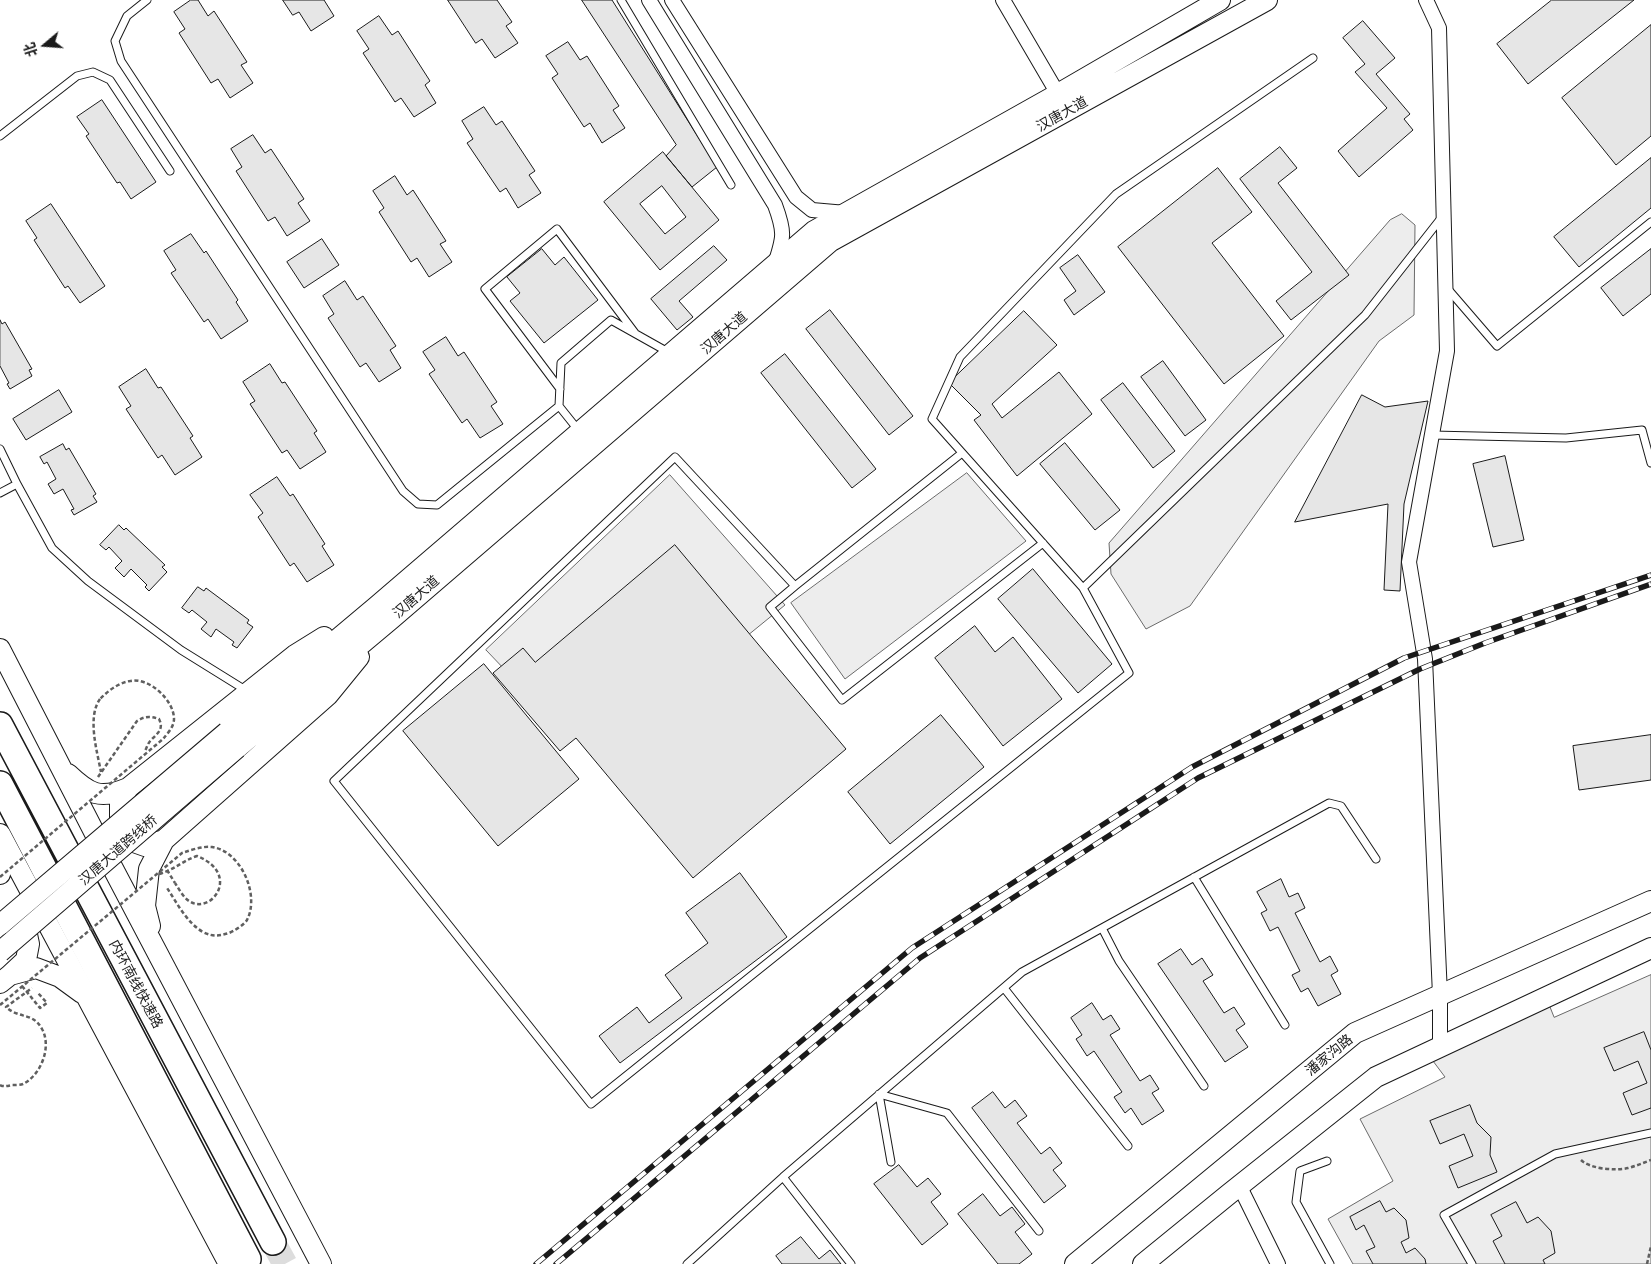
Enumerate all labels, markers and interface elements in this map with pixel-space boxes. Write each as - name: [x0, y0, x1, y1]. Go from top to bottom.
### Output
- north arrow: [20, 20, 70, 70]
- text: 北: [20, 41, 41, 59]
- street label: 汉唐大道: [1033, 93, 1091, 135]
- street label: 汉唐大道: [697, 308, 751, 358]
- street label: 汉唐大道: [389, 572, 443, 622]
- street label: 汉唐大道跨线桥: [76, 812, 160, 888]
- street label: 内环南线快速路: [106, 937, 166, 1031]
- street label: 潘家沟路: [1302, 1031, 1356, 1079]

